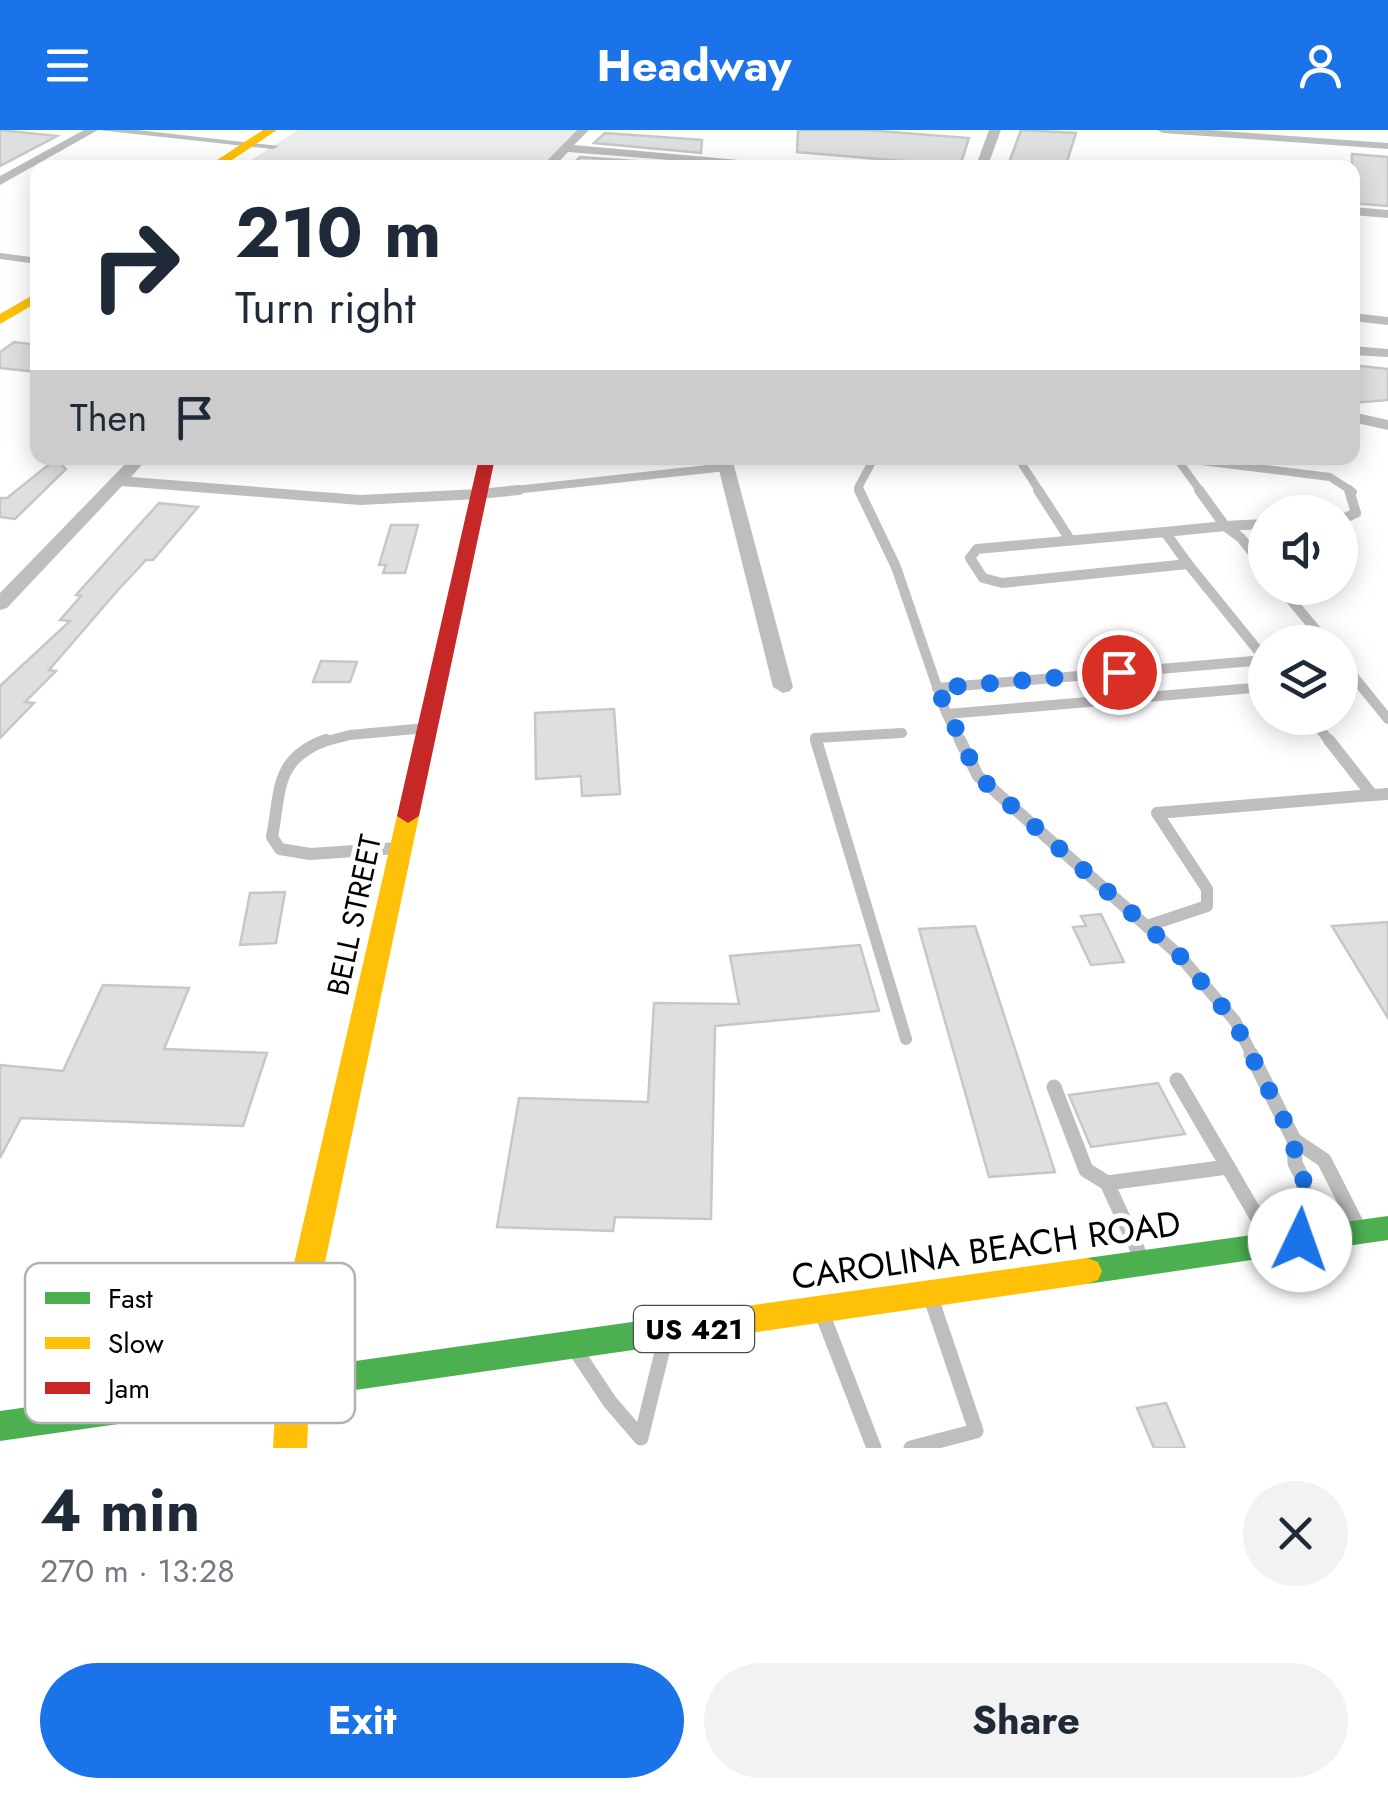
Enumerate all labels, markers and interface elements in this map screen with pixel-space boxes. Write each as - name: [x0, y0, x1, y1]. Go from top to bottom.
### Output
- text: Headway: [597, 33, 791, 98]
- icon: menu: [40, 38, 95, 93]
- icon: person: [1293, 38, 1348, 93]
- text: 210 m: [235, 182, 441, 283]
- icon: right: [70, 200, 200, 330]
- text: Turn right: [235, 275, 416, 340]
- text: Then: [70, 390, 147, 445]
- icon: arrive: [167, 390, 222, 445]
- map controls: [1248, 495, 1358, 735]
- button: sound: [1248, 495, 1358, 605]
- button: layers: [1248, 625, 1358, 735]
- pin: [1077, 630, 1162, 715]
- icon: arrive: [1092, 645, 1147, 700]
- street label: BELL STREET: [316, 831, 392, 999]
- position arrow: [1248, 1188, 1352, 1292]
- street label: CAROLINA BEACH ROAD: [788, 1198, 1184, 1302]
- legend: [25, 1263, 355, 1423]
- text: Fast: [108, 1278, 153, 1319]
- road number: US 421: [634, 1306, 754, 1352]
- text: Slow: [108, 1323, 164, 1364]
- text: Jam: [104, 1368, 150, 1409]
- text: 4 min: [40, 1467, 200, 1554]
- button: close: [1243, 1481, 1348, 1586]
- text: 270 m · 13:28: [40, 1548, 235, 1594]
- button: Exit: [40, 1663, 684, 1778]
- button: Share: [704, 1663, 1348, 1778]

